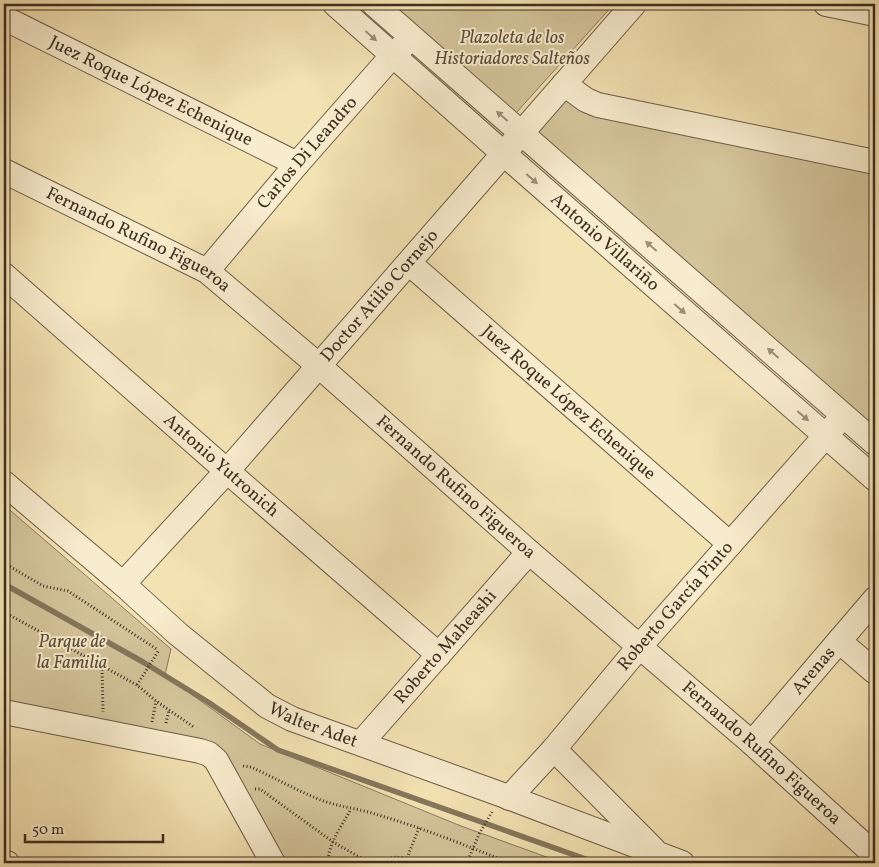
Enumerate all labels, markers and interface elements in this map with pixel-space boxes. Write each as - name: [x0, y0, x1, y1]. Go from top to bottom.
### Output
- park label: Plazoleta de los Historiadores Salteños: [434, 26, 590, 72]
- street label: Juez Roque López Echenique: [45, 30, 257, 152]
- one-way arrow: [365, 30, 377, 42]
- street label: Carlos Di Leandro: [251, 91, 363, 215]
- one-way arrow: [496, 111, 509, 122]
- one-way arrow: [526, 173, 538, 185]
- street label: Fernando Rufino Figueroa: [42, 181, 236, 298]
- street label: Antonio Villariño: [545, 187, 665, 297]
- street label: Doctor Atilio Cornejo: [315, 224, 445, 368]
- one-way arrow: [644, 241, 657, 252]
- one-way arrow: [674, 303, 686, 315]
- street label: Juez Roque López Echenique: [476, 319, 661, 486]
- one-way arrow: [766, 348, 779, 359]
- street label: Antonio Yutronich: [158, 408, 285, 523]
- street label: Fernando Rufino Figueroa: [371, 410, 541, 565]
- one-way arrow: [796, 411, 809, 422]
- street label: Roberto García Pinto: [612, 536, 739, 676]
- street label: Roberto Maheashi: [388, 584, 503, 709]
- park label: Parque de la Familia: [37, 630, 107, 676]
- street label: Arenas: [786, 641, 841, 700]
- street label: Fernando Rufino Figueroa: [676, 675, 847, 831]
- street label: Walter Adet: [264, 696, 361, 754]
- scale bar: [25, 812, 162, 844]
- text: 50 m: [32, 820, 64, 841]

